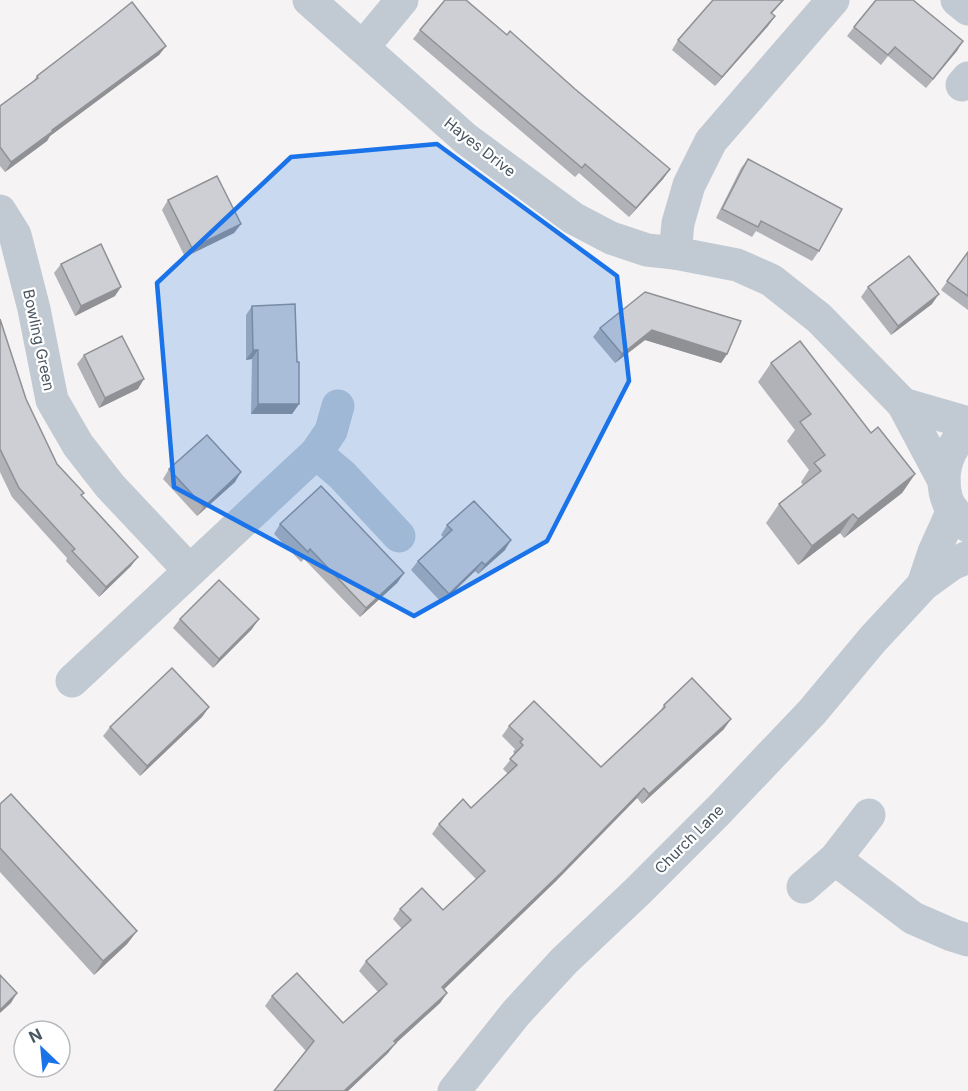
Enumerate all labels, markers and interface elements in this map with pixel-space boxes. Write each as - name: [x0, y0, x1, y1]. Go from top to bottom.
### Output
- street label: Hayes Drive: [440, 113, 520, 181]
- street label: Bowling Green: [19, 287, 59, 393]
- street label: Church Lane: [650, 800, 728, 878]
- north arrow: [12, 1019, 72, 1079]
- text: N: [26, 1024, 45, 1047]

